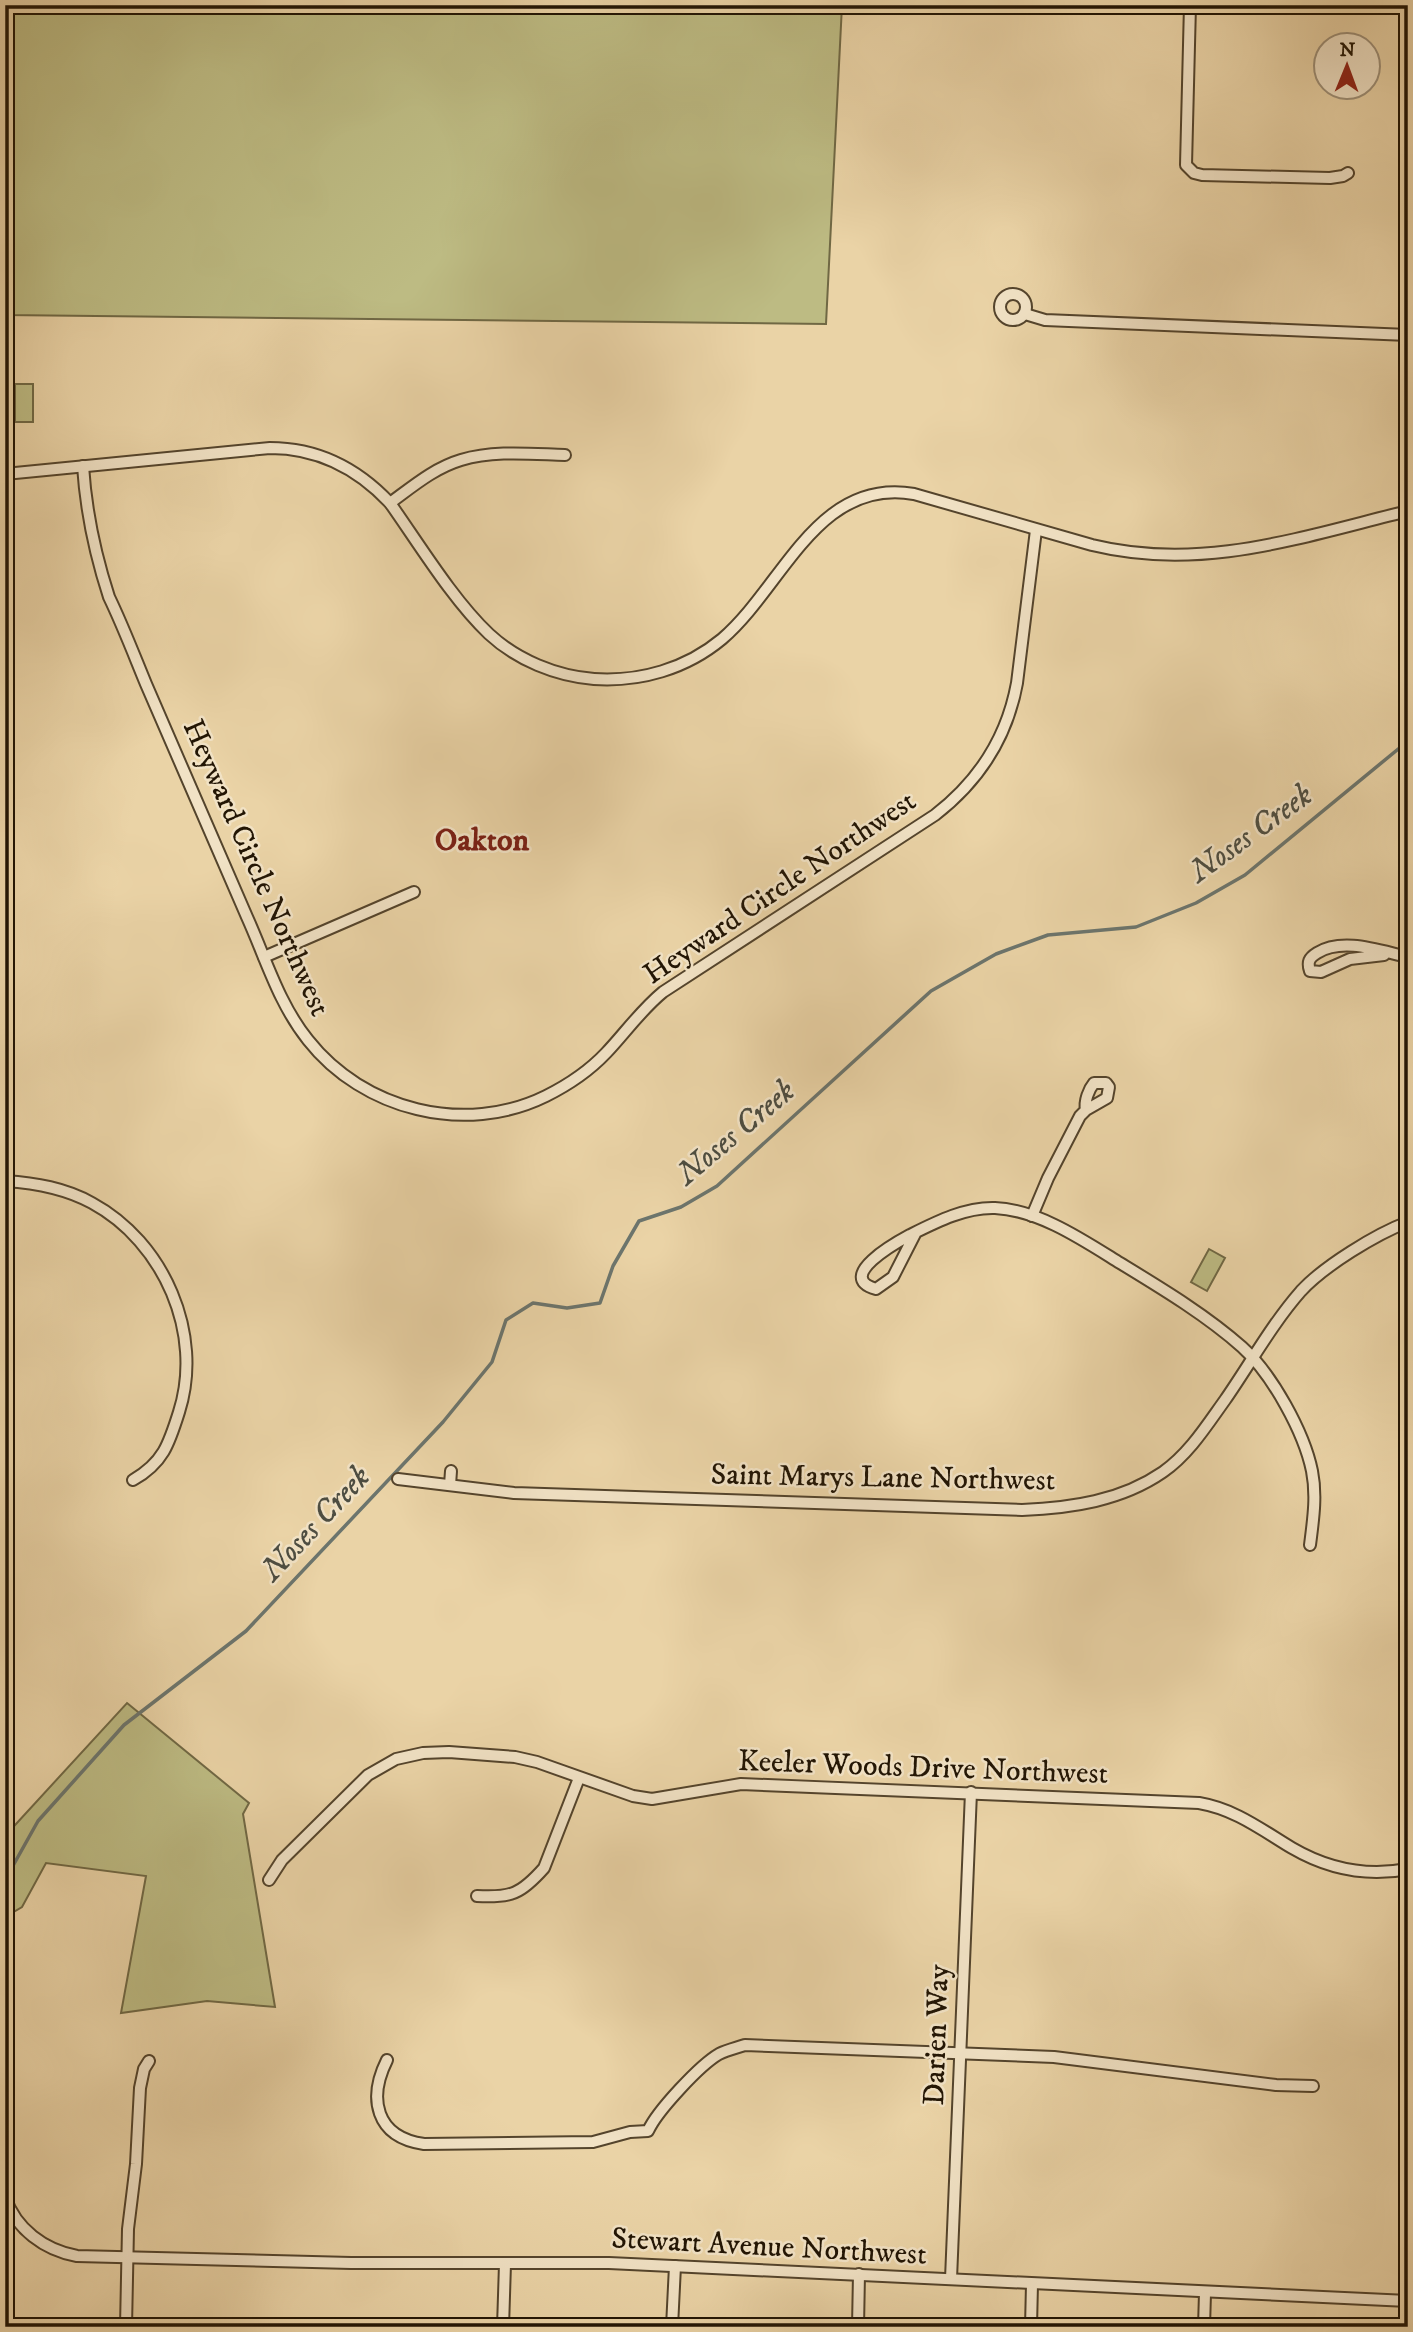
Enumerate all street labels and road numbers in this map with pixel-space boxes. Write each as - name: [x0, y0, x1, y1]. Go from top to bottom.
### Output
- street label: Heyward Circle Northwest: [174, 714, 338, 1022]
- street label: Heyward Circle Northwest: [637, 783, 923, 993]
- street label: Saint Marys Lane Northwest: [710, 1456, 1056, 1500]
- street label: Keeler Woods Drive Northwest: [737, 1743, 1109, 1793]
- street label: Darien Way: [916, 1963, 958, 2106]
- street label: Stewart Avenue Northwest: [610, 2220, 928, 2274]

